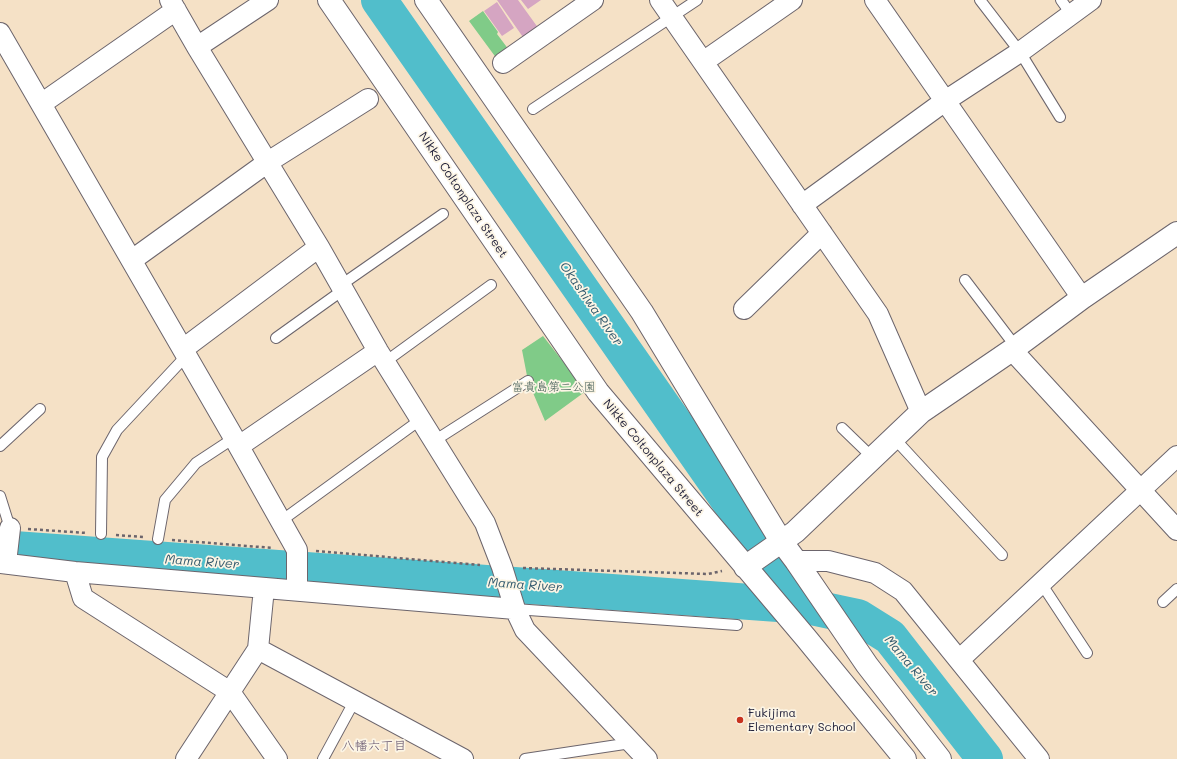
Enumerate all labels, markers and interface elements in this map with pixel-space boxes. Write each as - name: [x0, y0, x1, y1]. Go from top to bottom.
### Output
- street label: Nikke Coltonplaza Street: [416, 129, 510, 261]
- water label: Okashiwa River: [556, 259, 626, 349]
- park label: 富貴島第二公園: [512, 380, 596, 394]
- street label: Nikke Coltonplaza Street: [600, 397, 706, 519]
- water label: Mama River: [164, 552, 240, 572]
- water label: Mama River: [487, 575, 563, 595]
- water label: Mama River: [881, 632, 941, 700]
- place label: Fukijima Elementary School: [748, 706, 856, 734]
- marker: Fukijima Elementary School: [735, 715, 745, 725]
- district label: 八幡六丁目: [342, 738, 406, 754]

